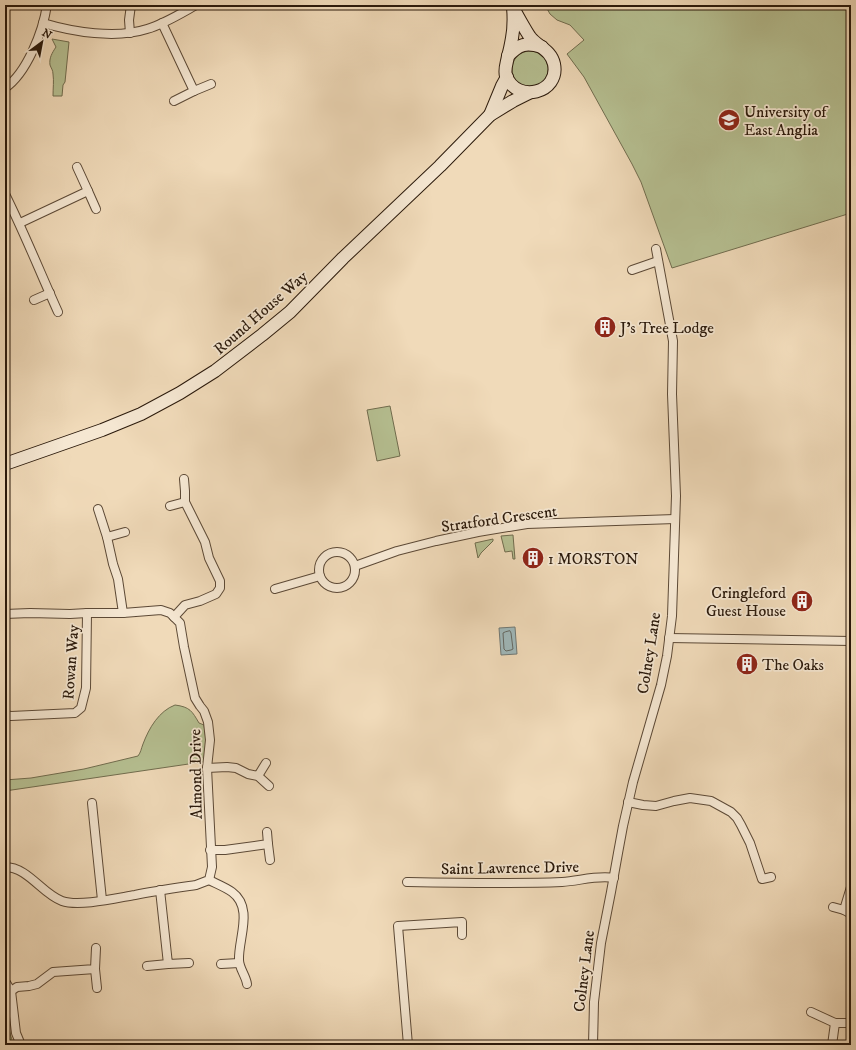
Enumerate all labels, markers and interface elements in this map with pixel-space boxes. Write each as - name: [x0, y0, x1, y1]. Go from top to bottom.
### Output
- north arrow: [22, 22, 62, 62]
- text: N: [39, 26, 54, 43]
- place label: University of East Anglia: [744, 102, 829, 140]
- school or university icon: University of East Anglia: [716, 107, 742, 133]
- street label: Round House Way: [210, 266, 312, 359]
- building icon: J’s Tree Lodge: [592, 314, 618, 340]
- place label: J’s Tree Lodge: [618, 318, 714, 338]
- street label: Stratford Crescent: [440, 501, 558, 537]
- building icon: 1 MORSTON: [520, 545, 546, 571]
- place label: 1 MORSTON: [548, 549, 638, 569]
- place label: Cringleford Guest House: [706, 583, 786, 621]
- building icon: Cringleford Guest House: [789, 588, 815, 614]
- street label: Colney Lane: [633, 611, 665, 695]
- street label: Rowan Way: [58, 623, 84, 700]
- building icon: The Oaks: [734, 651, 760, 677]
- place label: The Oaks: [762, 655, 824, 675]
- street label: Almond Drive: [185, 728, 207, 819]
- street label: Saint Lawrence Drive: [441, 857, 580, 879]
- street label: Colney Lane: [569, 929, 599, 1013]

